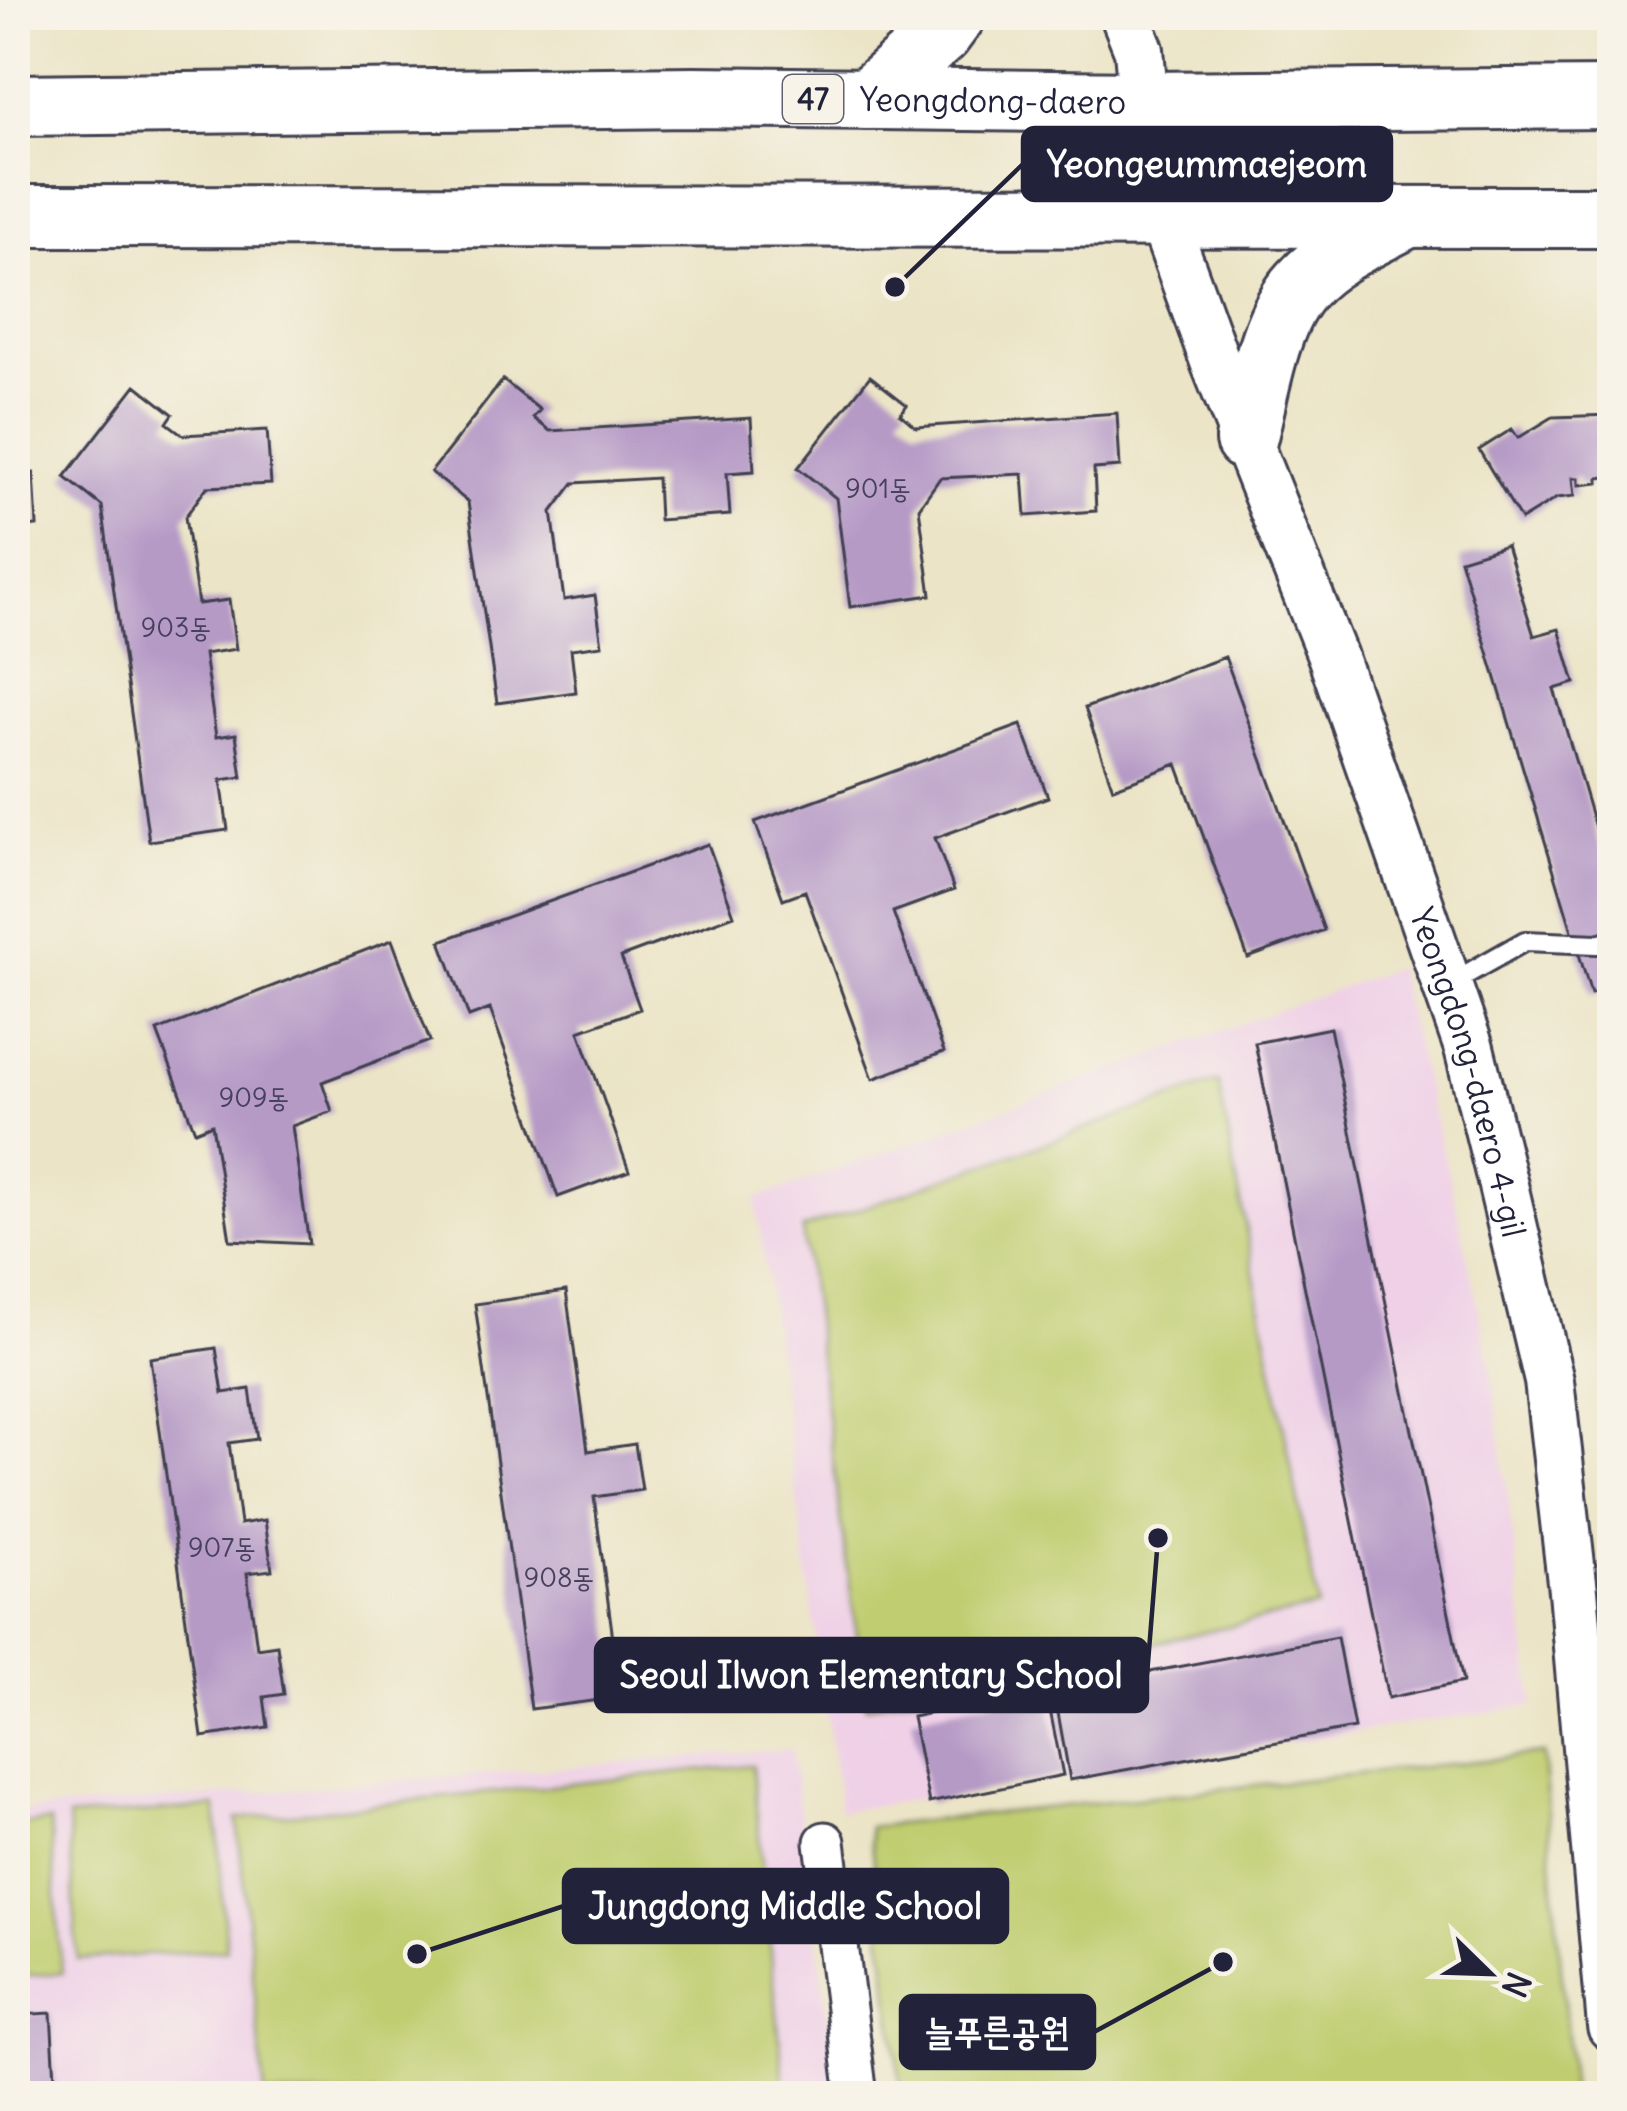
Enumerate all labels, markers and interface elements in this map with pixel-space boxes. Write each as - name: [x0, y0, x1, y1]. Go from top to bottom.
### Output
- road number: 47: [783, 75, 843, 123]
- street label: Yeongdong-daero: [859, 78, 1126, 123]
- callout: Yeongeummaejeom: [1023, 128, 1391, 200]
- text: Yeongeummaejeom: [1046, 142, 1367, 187]
- house number: 901동: [845, 471, 911, 505]
- house number: 903동: [141, 610, 211, 644]
- street label: Yeongdong-daero 4-gil: [1401, 902, 1535, 1241]
- house number: 909동: [219, 1080, 289, 1114]
- house number: 907동: [188, 1530, 256, 1564]
- house number: 908동: [524, 1560, 594, 1594]
- callout: Seoul Ilwon Elementary School: [596, 1639, 1147, 1711]
- text: Seoul Ilwon Elementary School: [619, 1653, 1123, 1698]
- callout: Jungdong Middle School: [564, 1870, 1007, 1942]
- text: Jungdong Middle School: [588, 1884, 982, 1929]
- north arrow: [1429, 1913, 1549, 2033]
- text: N: [1493, 1966, 1540, 2003]
- callout: 늘푸른공원: [901, 1996, 1094, 2068]
- text: 늘푸른공원: [925, 2009, 1069, 2054]

